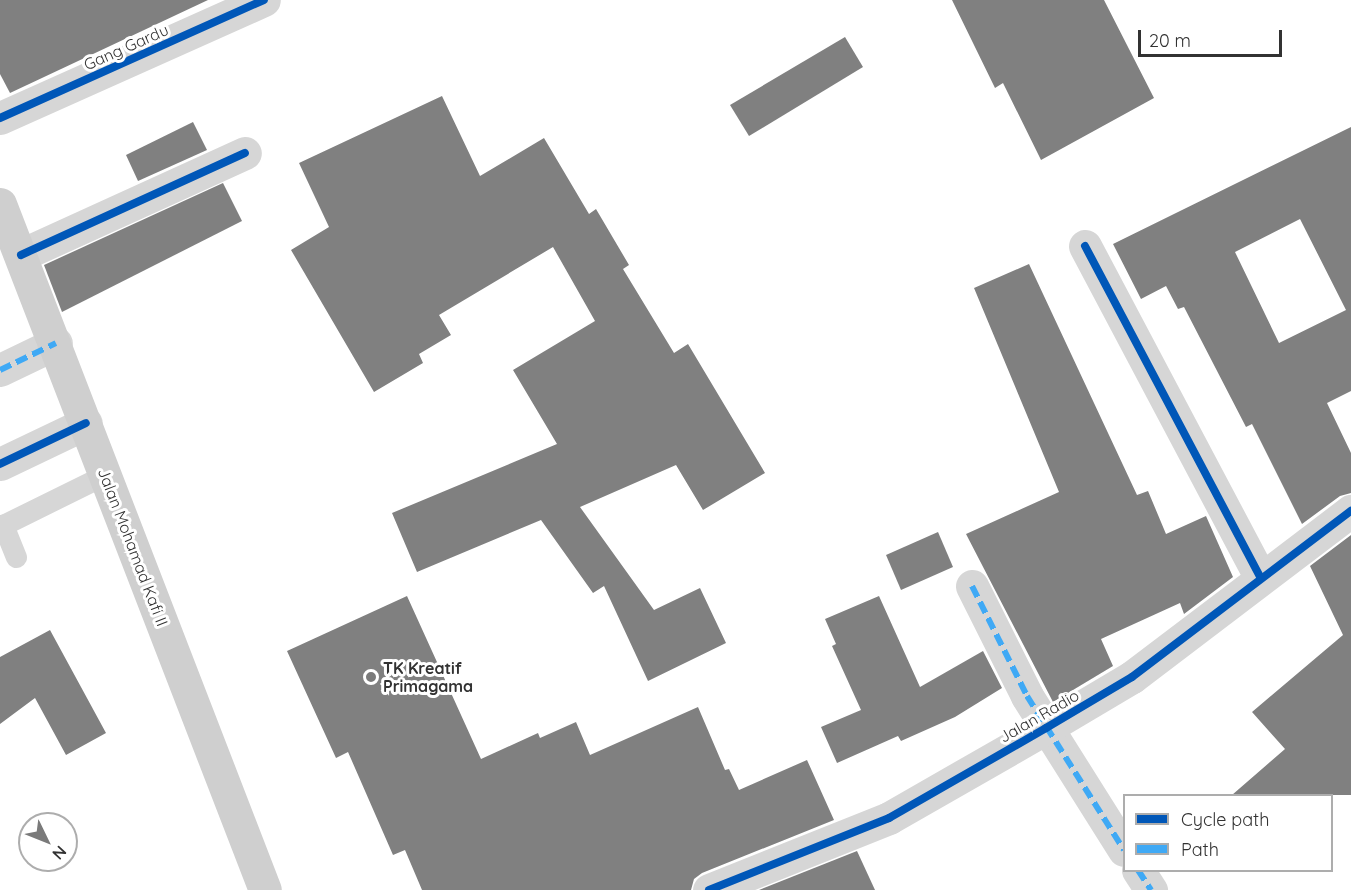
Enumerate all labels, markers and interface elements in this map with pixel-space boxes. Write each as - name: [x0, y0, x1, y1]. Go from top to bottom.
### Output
- scale bar: [1141, 18, 1285, 56]
- street label: Gang Gardu: [81, 20, 171, 74]
- text: 20 m: [1149, 29, 1191, 52]
- street label: Jalan Mohamad Kafi II: [94, 465, 172, 629]
- place label: TK Kreatif Primagama: [383, 658, 473, 696]
- marker: TK Kreatif Primagama: [364, 670, 378, 684]
- street label: Jalan Radio: [996, 685, 1082, 747]
- legend: [1123, 794, 1333, 872]
- text: Cycle path: [1181, 808, 1269, 831]
- north arrow: [18, 812, 78, 872]
- text: Path: [1181, 838, 1219, 861]
- text: N: [48, 842, 71, 864]

